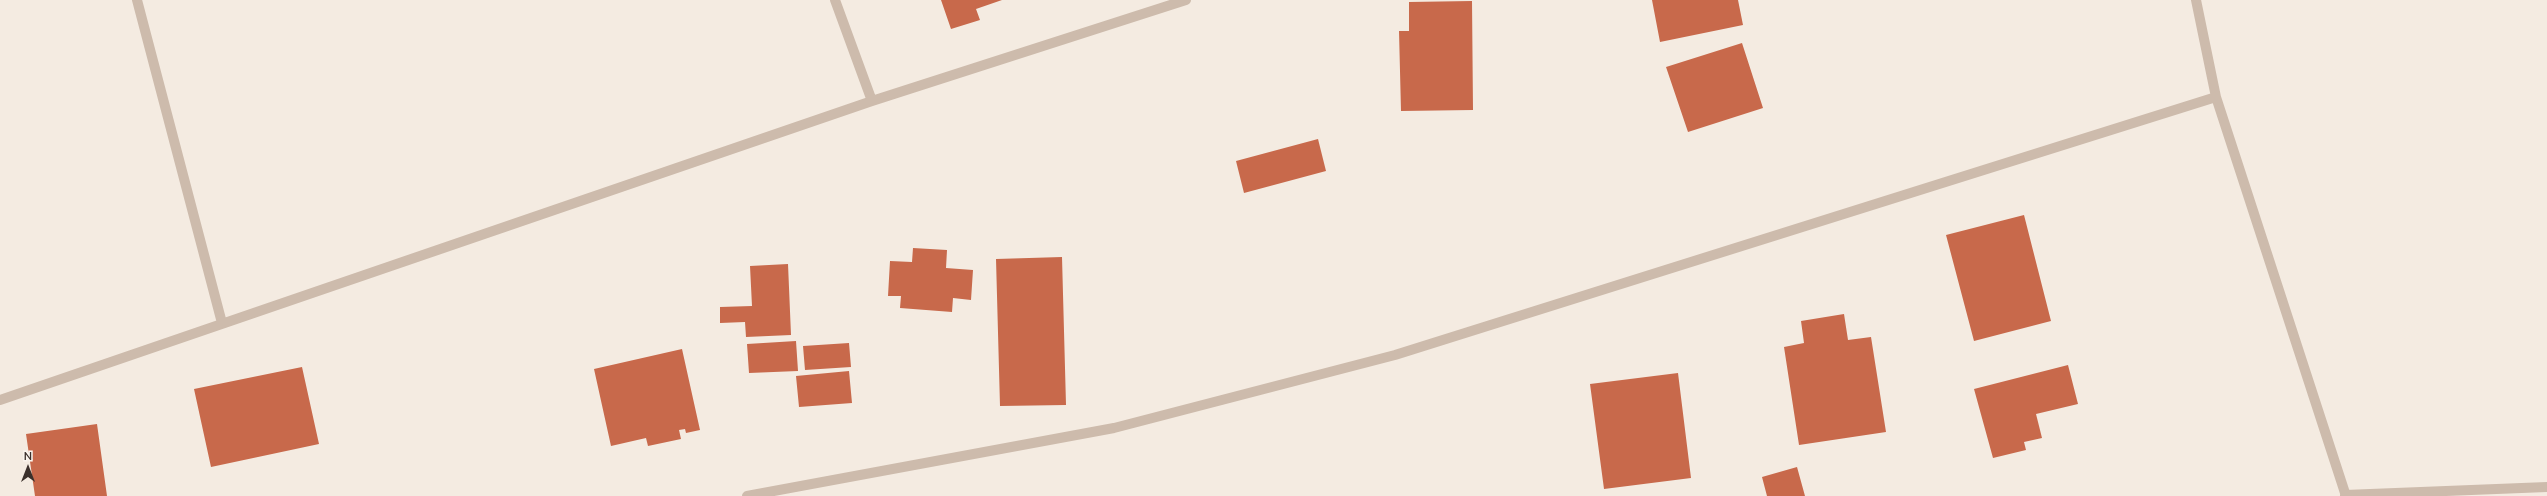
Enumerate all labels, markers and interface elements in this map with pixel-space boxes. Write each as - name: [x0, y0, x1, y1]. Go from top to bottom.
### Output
- north arrow: [8, 448, 48, 488]
- text: N: [24, 449, 32, 463]

